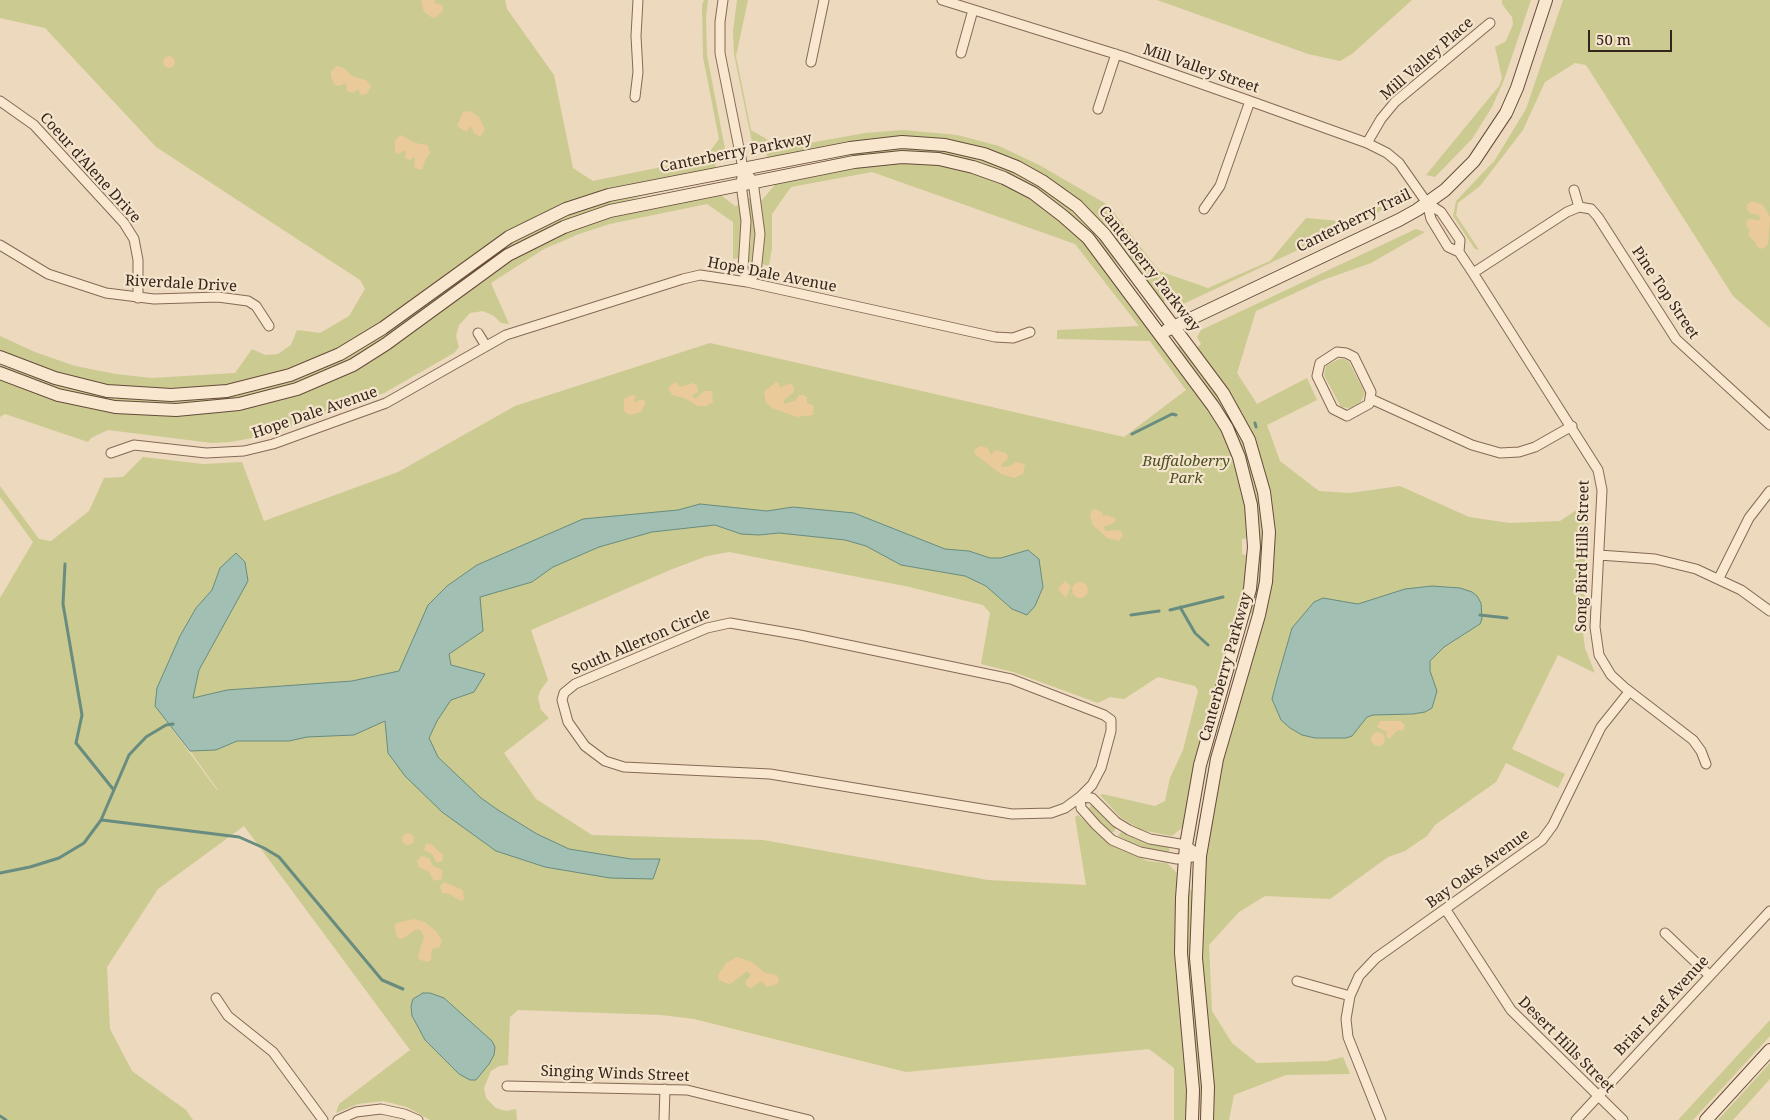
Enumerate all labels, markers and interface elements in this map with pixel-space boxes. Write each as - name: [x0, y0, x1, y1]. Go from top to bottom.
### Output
- street label: Mill Valley Place: [1377, 14, 1477, 104]
- scale bar: [1590, 20, 1674, 52]
- text: 50 m: [1596, 29, 1631, 49]
- street label: Mill Valley Street: [1141, 41, 1261, 97]
- street label: Coeur d'Alene Drive: [36, 109, 144, 227]
- street label: Canterberry Parkway: [659, 129, 813, 177]
- street label: Canterberry Trail: [1294, 185, 1414, 257]
- street label: Canterberry Parkway: [1094, 203, 1204, 335]
- street label: Pine Top Street: [1627, 243, 1703, 343]
- street label: Hope Dale Avenue: [706, 254, 838, 296]
- street label: Riverdale Drive: [125, 272, 237, 296]
- street label: Hope Dale Avenue: [250, 383, 380, 443]
- park label: Buffaloberry Park: [1142, 453, 1230, 488]
- street label: Song Bird Hills Street: [1573, 480, 1593, 632]
- street label: Canterberry Parkway: [1196, 590, 1256, 744]
- street label: South Allerton Circle: [569, 605, 713, 679]
- street label: Bay Oaks Avenue: [1423, 826, 1533, 912]
- street label: Briar Leaf Avenue: [1611, 952, 1713, 1060]
- street label: Desert Hills Street: [1514, 993, 1618, 1097]
- street label: Singing Winds Street: [540, 1062, 690, 1086]

